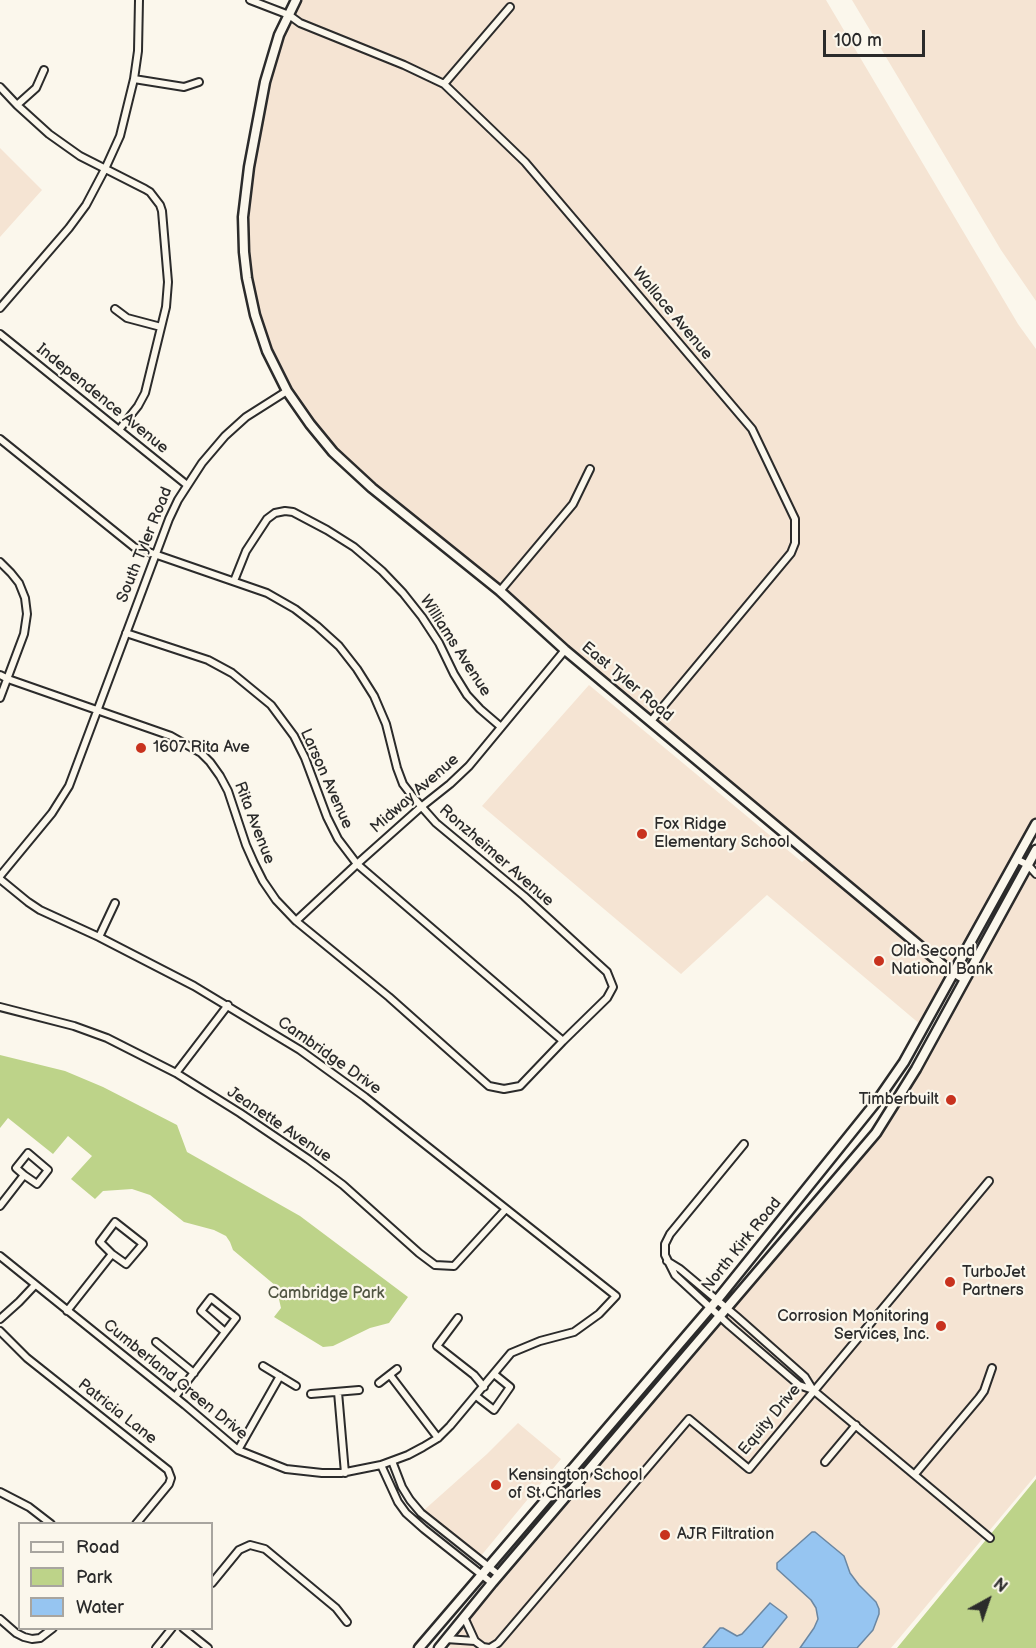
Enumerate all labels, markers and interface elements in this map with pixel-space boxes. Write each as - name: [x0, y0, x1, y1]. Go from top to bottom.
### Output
- scale bar: [826, 18, 928, 56]
- text: 100 m: [834, 30, 882, 51]
- street label: Wallace Avenue: [628, 264, 716, 364]
- street label: Independence Avenue: [32, 340, 172, 458]
- street label: South Tyler Road: [113, 484, 177, 606]
- street label: Williams Avenue: [415, 592, 495, 700]
- street label: East Tyler Road: [577, 638, 677, 726]
- street label: Larson Avenue: [295, 726, 357, 832]
- place label: 1607 Rita Ave: [153, 738, 250, 758]
- marker: 1607 Rita Ave: [134, 741, 148, 755]
- street label: Midway Avenue: [367, 750, 463, 838]
- street label: Rita Avenue: [230, 779, 278, 867]
- street label: Ronzheimer Avenue: [435, 801, 557, 911]
- place label: Fox Ridge Elementary School: [654, 815, 790, 853]
- marker: Fox Ridge Elementary School: [635, 827, 649, 841]
- place label: Old Second National Bank: [891, 942, 993, 980]
- marker: Old Second National Bank: [872, 954, 886, 968]
- street label: Cambridge Drive: [273, 1013, 385, 1099]
- street label: Jeanette Avenue: [223, 1083, 335, 1167]
- place label: Timberbuilt: [859, 1090, 939, 1110]
- marker: Timberbuilt: [944, 1093, 958, 1107]
- street label: North Kirk Road: [698, 1194, 786, 1296]
- place label: TurboJet Partners: [962, 1263, 1026, 1301]
- marker: TurboJet Partners: [943, 1275, 957, 1289]
- park label: Cambridge Park: [268, 1284, 384, 1304]
- place label: Corrosion Monitoring Services, Inc.: [777, 1307, 929, 1345]
- street label: Cumberland Green Drive: [99, 1316, 251, 1444]
- marker: Corrosion Monitoring Services, Inc.: [934, 1319, 948, 1333]
- street label: Patricia Lane: [74, 1375, 160, 1449]
- street label: Equity Drive: [735, 1381, 805, 1459]
- place label: Kensington School of St Charles: [508, 1466, 642, 1504]
- marker: Kensington School of St Charles: [489, 1478, 503, 1492]
- legend: [18, 1522, 213, 1630]
- place label: AJR Filtration: [677, 1525, 774, 1545]
- marker: AJR Filtration: [658, 1528, 672, 1542]
- text: Road: [76, 1537, 120, 1558]
- text: Park: [76, 1567, 112, 1588]
- north arrow: [958, 1570, 1018, 1630]
- text: N: [989, 1575, 1011, 1597]
- text: Water: [76, 1597, 124, 1618]

